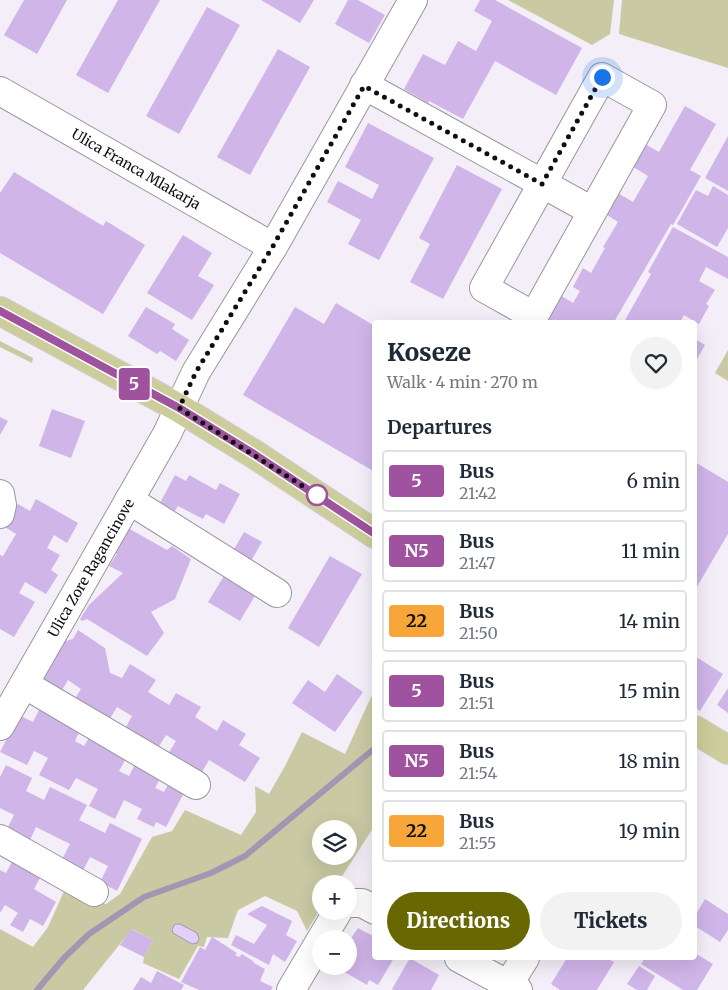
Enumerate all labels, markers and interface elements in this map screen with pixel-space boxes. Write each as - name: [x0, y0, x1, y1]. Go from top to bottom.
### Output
- your location: [590, 65, 615, 90]
- street label: Ulica Franca Mlakarja: [68, 125, 204, 214]
- text: Koseze: [387, 337, 471, 368]
- button: heart: [630, 337, 682, 389]
- line badge: 5: [118, 368, 150, 400]
- text: 5: [129, 372, 139, 395]
- text: Walk · 4 min · 270 m: [387, 372, 538, 392]
- text: Departures: [387, 415, 492, 439]
- text: Bus: [459, 459, 494, 483]
- text: 5: [411, 469, 422, 492]
- text: 6 min: [626, 469, 680, 493]
- text: 21:42: [459, 483, 497, 503]
- unlabelled marker: [306, 484, 328, 506]
- street label: Ulica Zore Ragancinove: [44, 495, 138, 641]
- text: Bus: [459, 529, 494, 553]
- text: N5: [404, 539, 429, 562]
- text: 11 min: [621, 539, 680, 563]
- text: 21:47: [459, 553, 495, 573]
- text: Bus: [459, 599, 494, 623]
- text: 22: [406, 609, 427, 632]
- text: 14 min: [619, 609, 680, 633]
- text: 21:50: [459, 623, 498, 643]
- text: Bus: [459, 669, 494, 693]
- text: 5: [411, 679, 422, 702]
- text: 15 min: [619, 679, 680, 703]
- text: 21:51: [459, 693, 494, 713]
- text: Bus: [459, 739, 494, 763]
- text: N5: [404, 749, 429, 772]
- text: 18 min: [619, 749, 680, 773]
- text: 21:54: [459, 763, 497, 783]
- text: Bus: [459, 809, 494, 833]
- text: 22: [406, 819, 427, 842]
- text: 19 min: [619, 819, 680, 843]
- map controls: [312, 820, 357, 975]
- button: layers: [312, 820, 357, 865]
- text: 21:55: [459, 833, 496, 853]
- button: +: [312, 875, 357, 920]
- button: Directions: [387, 892, 530, 950]
- button: Tickets: [540, 892, 682, 950]
- button: −: [312, 930, 357, 975]

